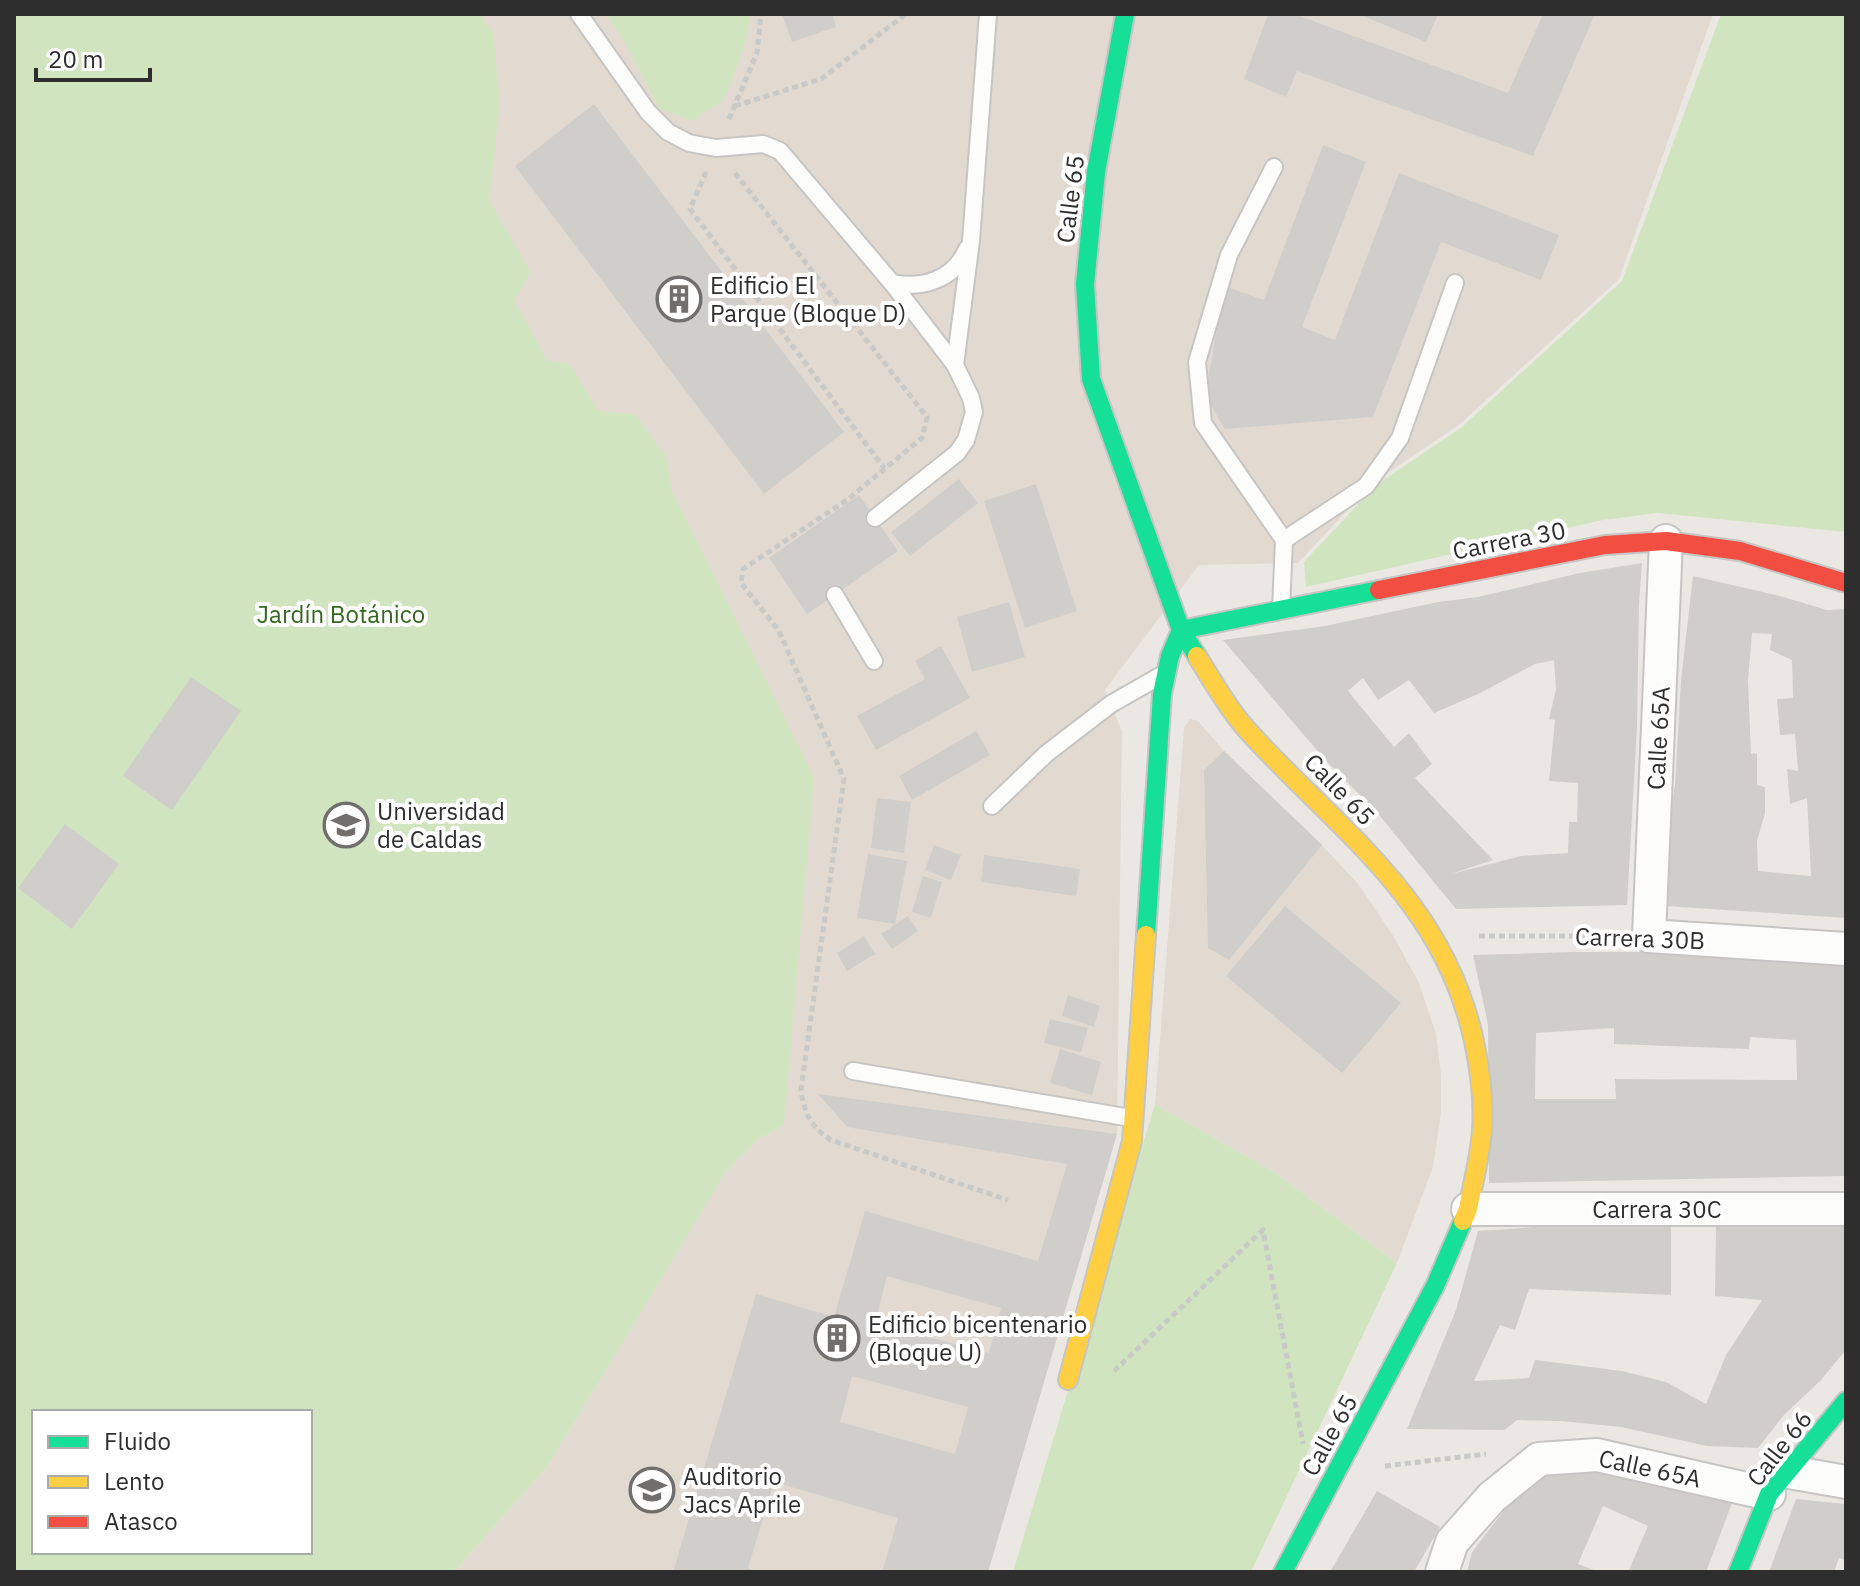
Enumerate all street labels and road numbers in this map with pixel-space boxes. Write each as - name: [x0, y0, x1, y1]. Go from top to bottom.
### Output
- street label: Calle 65: [1049, 153, 1091, 245]
- street label: Carrera 30: [1450, 513, 1568, 567]
- street label: Calle 65A: [1639, 685, 1677, 791]
- street label: Calle 65: [1298, 746, 1382, 832]
- street label: Carrera 30B: [1574, 920, 1706, 956]
- street label: Carrera 30C: [1592, 1193, 1722, 1225]
- street label: Calle 65: [1294, 1389, 1364, 1481]
- street label: Calle 66: [1739, 1403, 1819, 1493]
- street label: Calle 65A: [1596, 1442, 1704, 1494]

